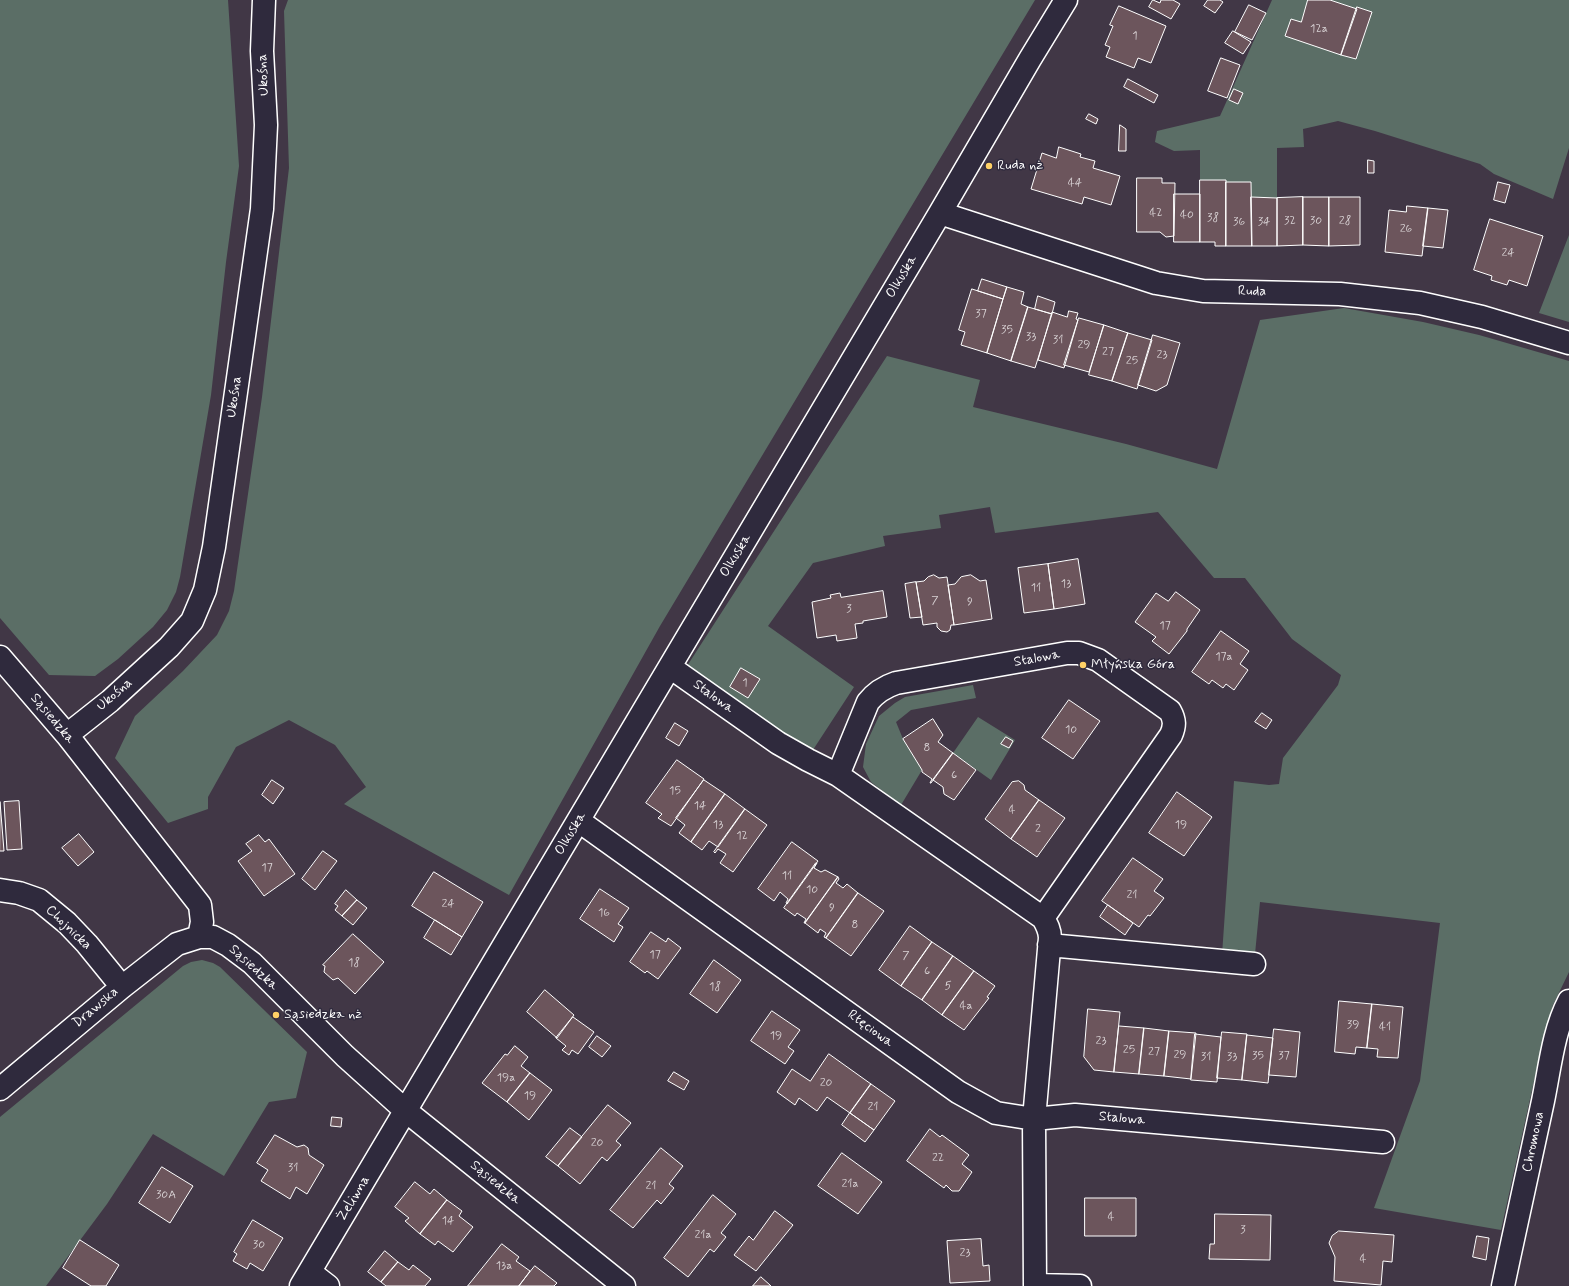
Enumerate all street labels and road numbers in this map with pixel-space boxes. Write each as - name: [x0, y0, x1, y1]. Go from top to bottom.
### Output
- street label: Ukośna: [255, 54, 273, 96]
- street label: Olkuska: [883, 253, 921, 301]
- street label: Ruda: [1238, 283, 1266, 301]
- street label: Ukośna: [224, 375, 246, 419]
- street label: Olkuska: [717, 532, 755, 580]
- street label: Stalowa: [1013, 647, 1061, 671]
- street label: Ukośna: [94, 675, 136, 715]
- street label: Stalowa: [689, 677, 737, 717]
- street label: Sąsiedzka: [26, 690, 78, 748]
- street label: Olkuska: [552, 810, 590, 858]
- street label: Chojnicka: [41, 902, 95, 954]
- street label: Sąsiedzka: [225, 942, 281, 994]
- street label: Drawska: [70, 984, 122, 1032]
- street label: Rtęciowa: [844, 1007, 896, 1051]
- street label: Stalowa: [1098, 1109, 1146, 1129]
- street label: Chromowa: [1519, 1110, 1549, 1174]
- street label: Sąsiedzka: [466, 1157, 524, 1209]
- street label: Żeliwna: [334, 1173, 374, 1225]

